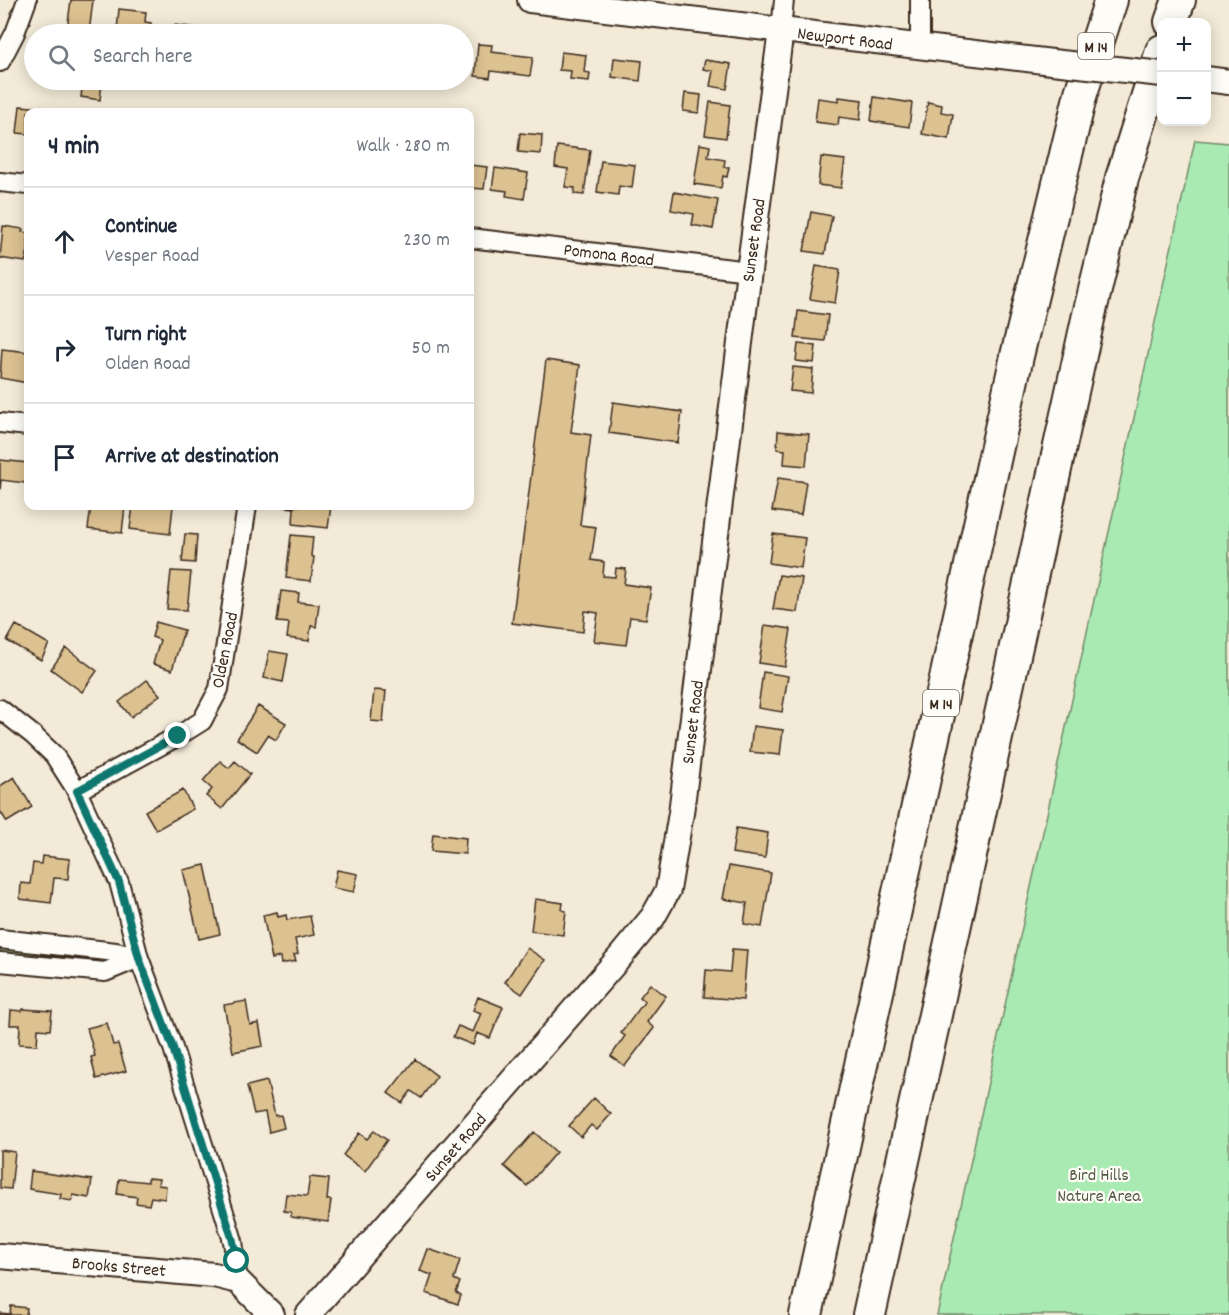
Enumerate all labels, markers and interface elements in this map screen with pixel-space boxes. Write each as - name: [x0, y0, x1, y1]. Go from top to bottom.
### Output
- map controls: [1157, 18, 1211, 126]
- button: +: [1157, 18, 1211, 72]
- street label: Newport Road: [796, 22, 894, 59]
- search box: [24, 24, 474, 90]
- road number: M 14: [1078, 33, 1114, 59]
- icon: search: [45, 41, 78, 74]
- text: Search here: [93, 42, 192, 73]
- button: −: [1157, 72, 1211, 126]
- text: 4 min: [48, 129, 99, 166]
- text: Walk · 280 m: [356, 133, 450, 161]
- street label: Sunset Road: [737, 197, 774, 284]
- text: Continue: [105, 212, 177, 243]
- icon: ahead: [48, 225, 81, 258]
- text: 230 m: [403, 227, 450, 255]
- street label: Pomona Road: [562, 239, 655, 274]
- text: Vesper Road: [105, 243, 199, 271]
- text: Turn right: [105, 320, 187, 351]
- icon: right: [48, 333, 81, 366]
- text: 50 m: [412, 335, 450, 363]
- text: Olden Road: [105, 351, 191, 379]
- icon: arrive: [48, 441, 81, 474]
- text: Arrive at destination: [105, 442, 279, 473]
- street label: Olden Road: [207, 610, 246, 691]
- street label: Sunset Road: [677, 679, 712, 765]
- road number: M 14: [923, 690, 959, 716]
- route end: [164, 722, 190, 748]
- street label: Sunset Road: [420, 1109, 494, 1189]
- park label: Bird Hills Nature Area: [1057, 1164, 1141, 1210]
- route start: [223, 1247, 249, 1273]
- street label: Brooks Street: [71, 1252, 167, 1285]

